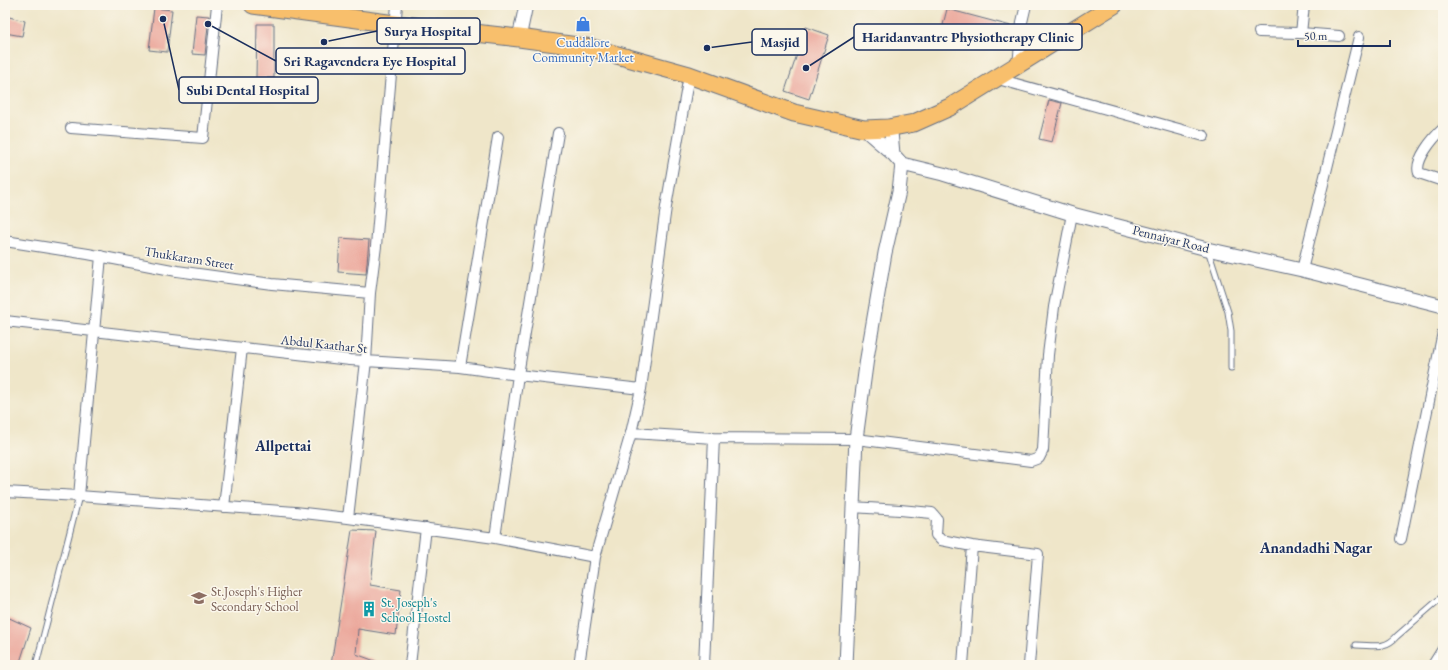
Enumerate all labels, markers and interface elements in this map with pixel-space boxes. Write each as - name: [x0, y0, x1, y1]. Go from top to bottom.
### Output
- shop icon: Cuddalore Community Market: [574, 15, 592, 33]
- callout: Surya Hospital: [377, 18, 480, 44]
- text: Surya Hospital: [385, 22, 471, 40]
- scale bar: [1298, 22, 1390, 48]
- callout: Haridanvantre Physiotherapy Clinic: [854, 24, 1082, 50]
- text: Haridanvantre Physiotherapy Clinic: [862, 28, 1074, 46]
- text: 50 m: [1304, 28, 1328, 44]
- callout: Masjid: [752, 29, 807, 55]
- text: Masjid: [760, 33, 800, 51]
- place label: Cuddalore Community Market: [532, 34, 634, 66]
- callout: Sri Ragavendera Eye Hospital: [276, 48, 465, 74]
- text: Sri Ragavendera Eye Hospital: [284, 52, 456, 70]
- callout: Subi Dental Hospital: [179, 77, 318, 103]
- text: Subi Dental Hospital: [186, 81, 310, 99]
- street label: Pennaiyar Road: [1131, 221, 1212, 257]
- street label: Thukkaram Street: [143, 243, 235, 273]
- street label: Abdul Kaathar St: [279, 331, 368, 357]
- district label: Allpettai: [254, 436, 312, 455]
- district label: Anandadhi Nagar: [1259, 538, 1373, 557]
- place label: St.Joseph's Higher Secondary School: [211, 583, 303, 615]
- school or university icon: St.Joseph's Higher Secondary School: [190, 589, 208, 607]
- place label: St. Joseph's School Hostel: [381, 594, 451, 626]
- building icon: St. Joseph's School Hostel: [360, 600, 378, 618]

